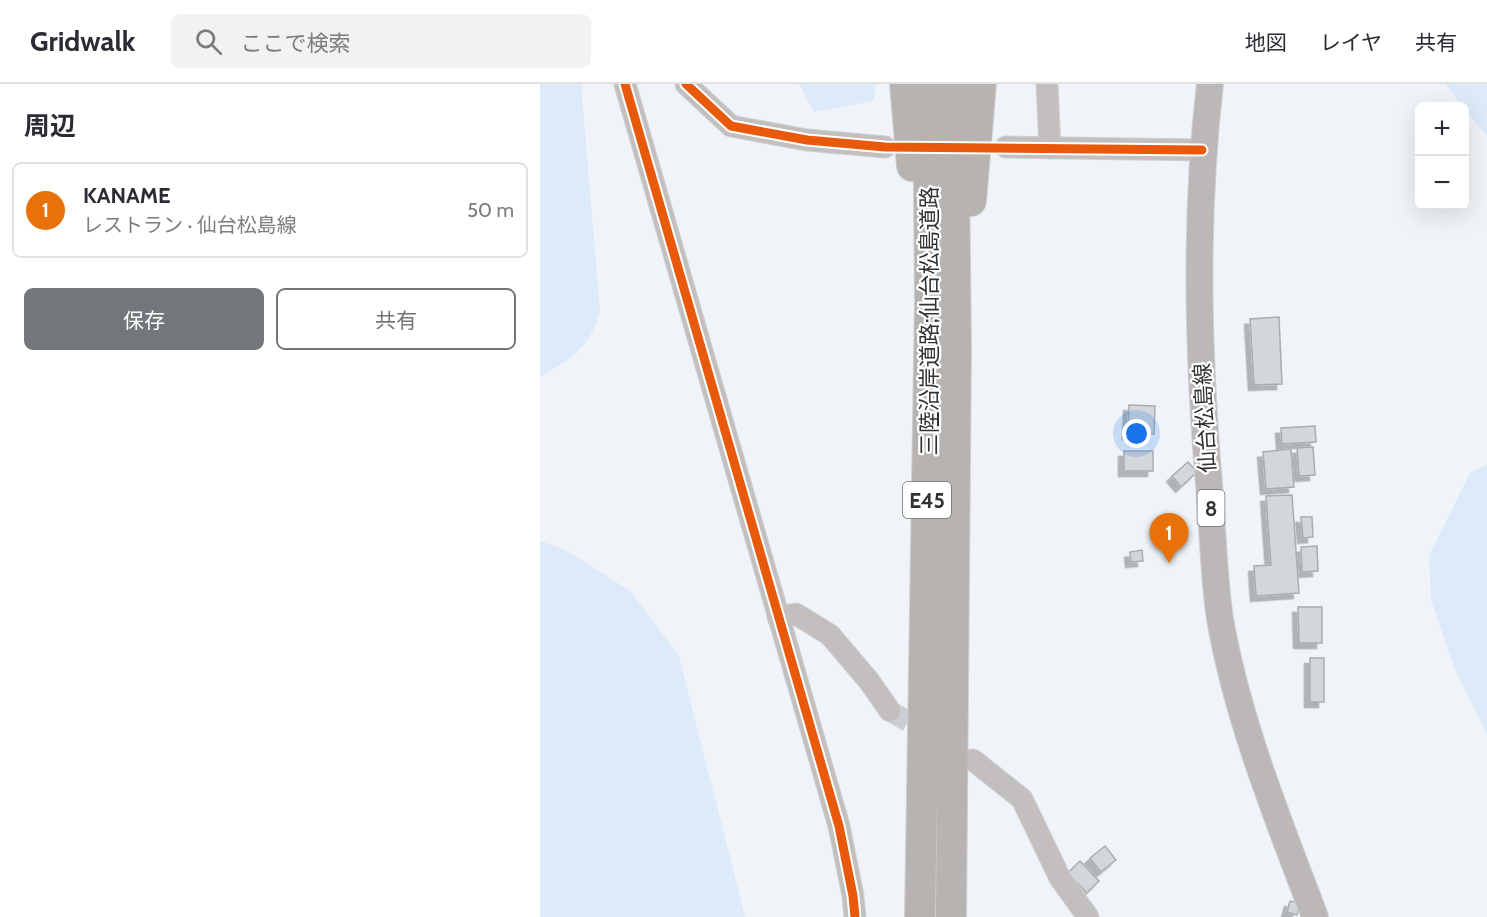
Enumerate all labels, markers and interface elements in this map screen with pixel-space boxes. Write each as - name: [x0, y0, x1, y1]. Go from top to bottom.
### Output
- search box: [171, 14, 591, 68]
- text: Gridwalk: [30, 24, 135, 58]
- icon: search: [192, 25, 225, 58]
- text: ここで検索: [240, 30, 350, 57]
- text: 地図: [1245, 30, 1287, 55]
- text: レイヤ: [1320, 30, 1382, 55]
- text: 共有: [1415, 30, 1457, 55]
- map controls: [1415, 102, 1469, 210]
- button: +: [1415, 102, 1469, 156]
- text: 周辺: [24, 110, 76, 142]
- button: −: [1415, 156, 1469, 210]
- text: KANAME: [83, 182, 171, 209]
- street label: 三陸沿岸道路;仙台松島道路: [916, 187, 943, 455]
- text: 1: [42, 198, 49, 222]
- text: 50 m: [467, 198, 514, 222]
- text: レストラン · 仙台松島線: [83, 213, 297, 237]
- button: 保存: [24, 288, 264, 350]
- button: 共有: [276, 288, 516, 350]
- street label: 仙台松島線: [1189, 362, 1221, 474]
- your location: [1122, 419, 1151, 448]
- road number: E45: [903, 482, 951, 518]
- road number: 8: [1198, 490, 1224, 526]
- pin: 1: [1150, 514, 1188, 563]

